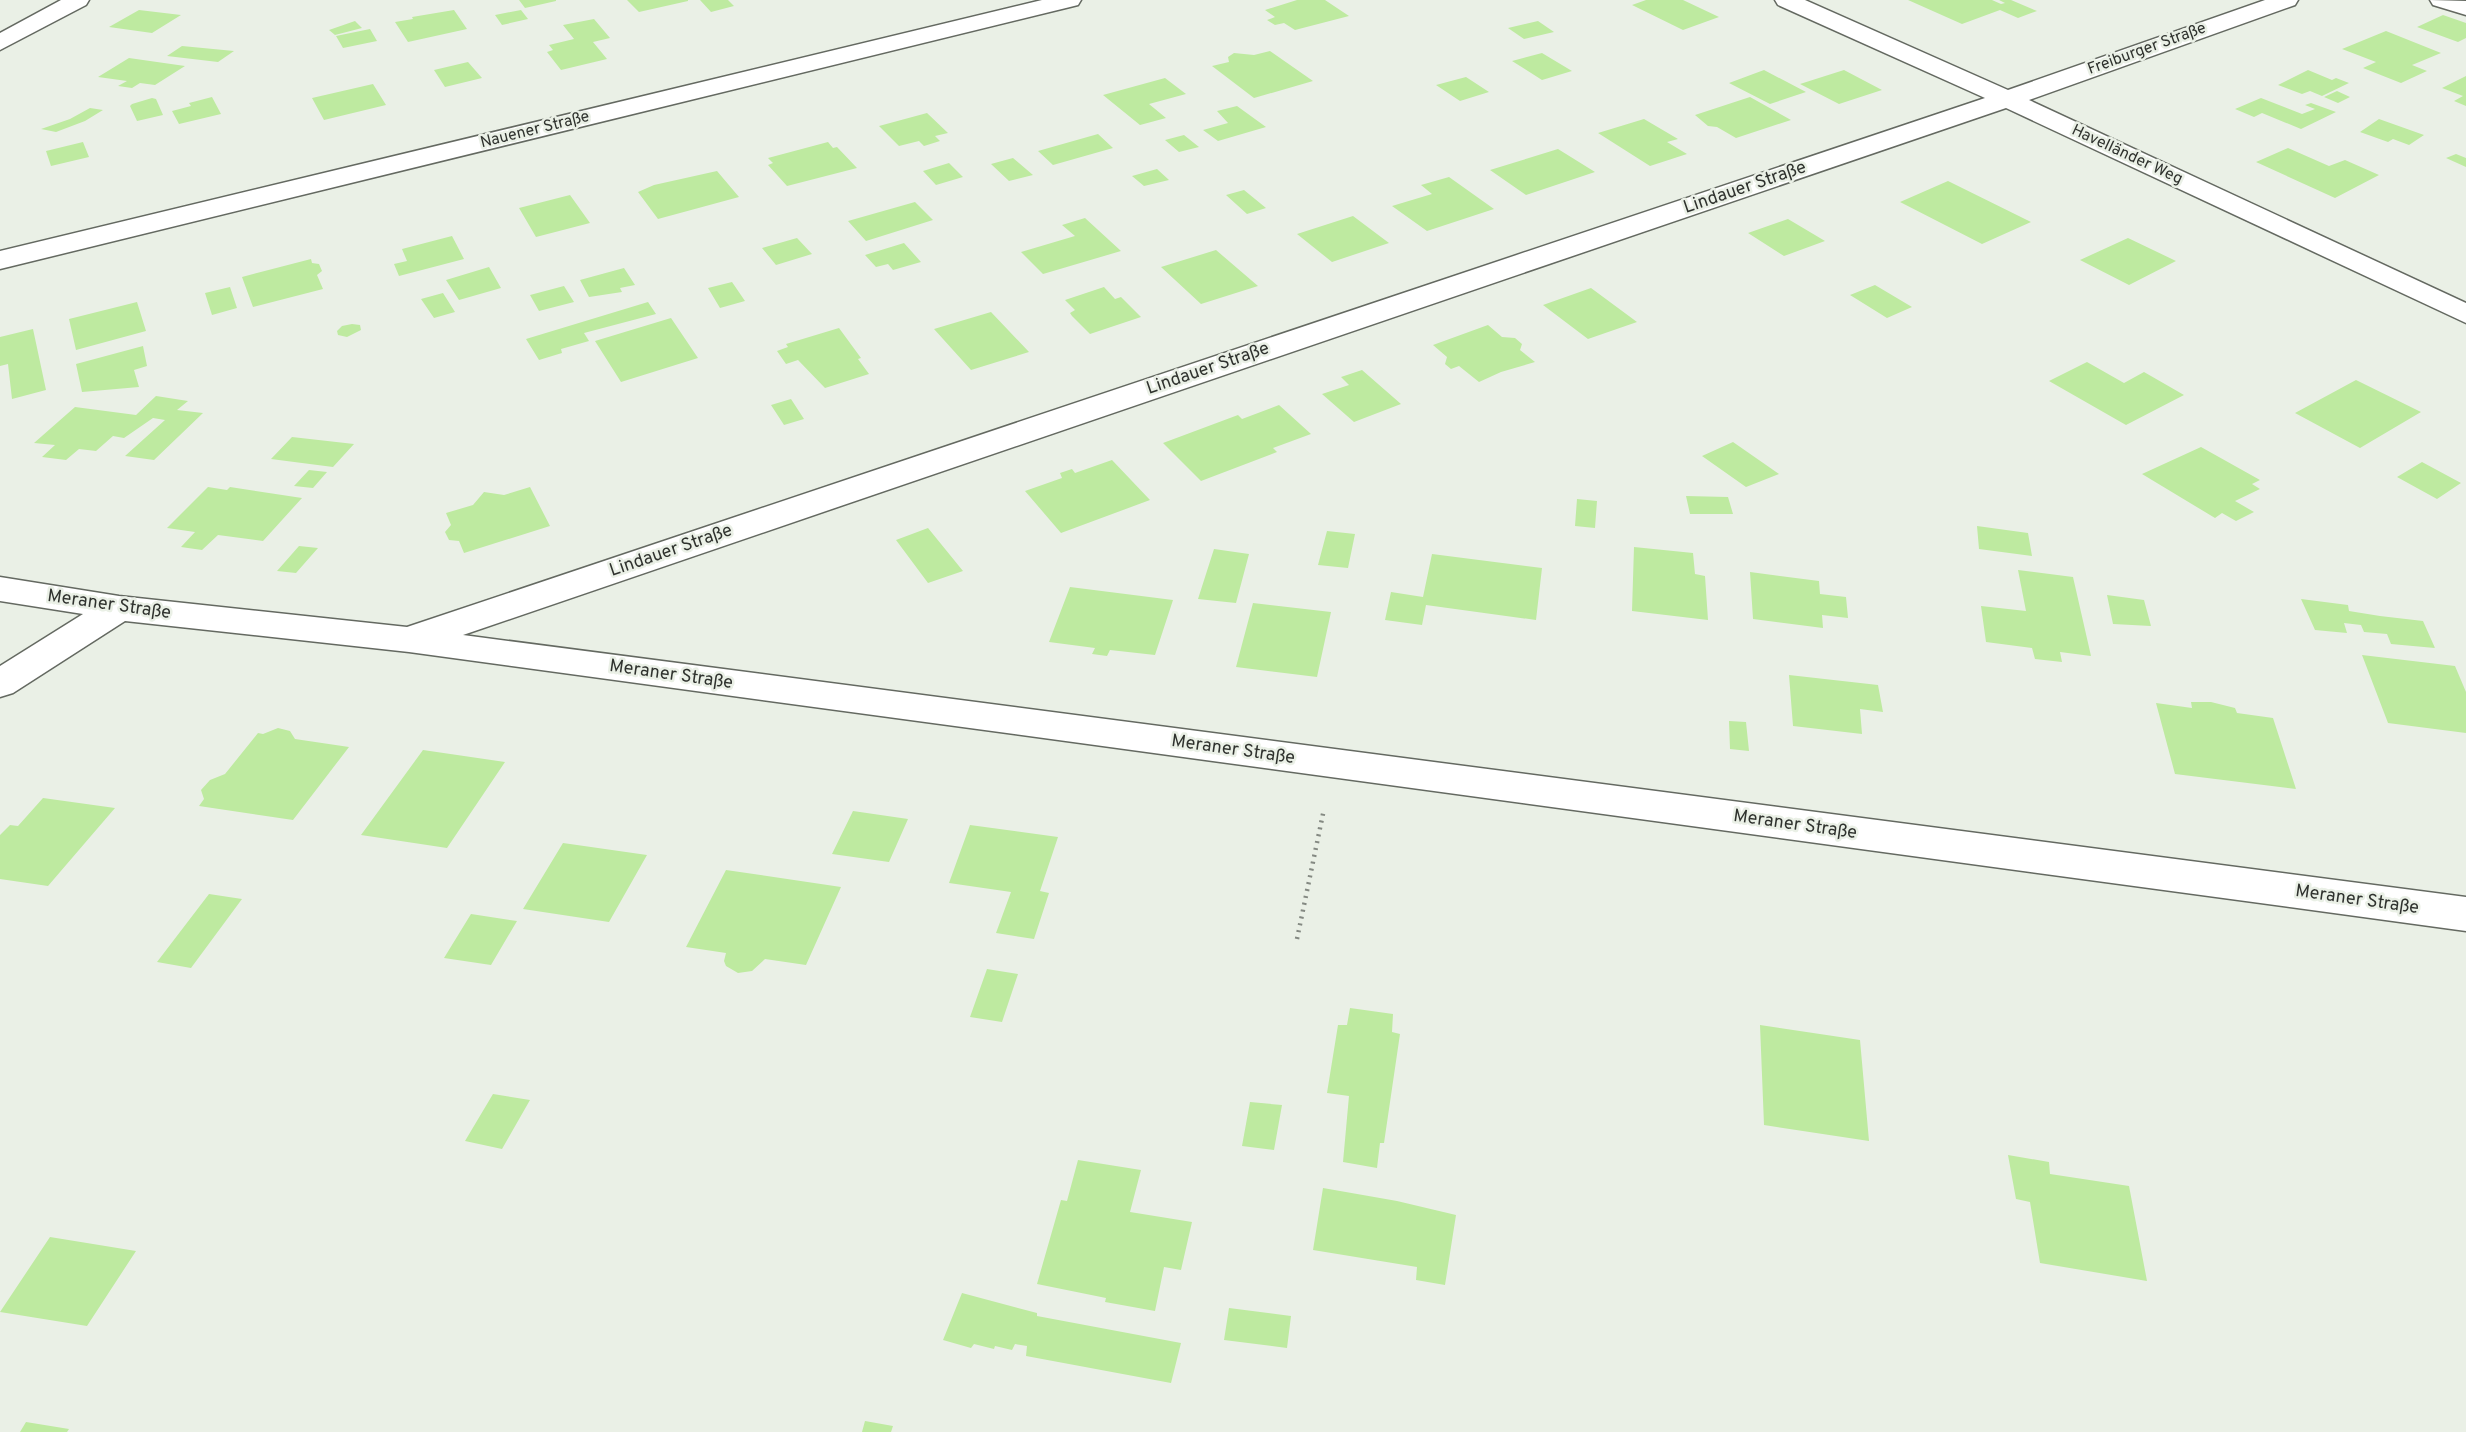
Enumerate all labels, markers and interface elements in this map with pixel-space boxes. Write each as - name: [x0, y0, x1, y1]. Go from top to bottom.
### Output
- street label: Freiburger Straße: [2085, 18, 2209, 80]
- street label: Nauener Straße: [478, 107, 592, 153]
- street label: Havelländer Weg: [2068, 121, 2186, 189]
- street label: Lindauer Straße: [1681, 156, 1809, 220]
- street label: Lindauer Straße: [1144, 337, 1272, 401]
- street label: Lindauer Straße: [607, 519, 735, 583]
- street label: Meraner Straße: [46, 585, 172, 625]
- street label: Meraner Straße: [608, 655, 734, 695]
- street label: Meraner Straße: [1170, 730, 1296, 770]
- street label: Meraner Straße: [1732, 805, 1858, 845]
- street label: Meraner Straße: [2294, 880, 2420, 920]

